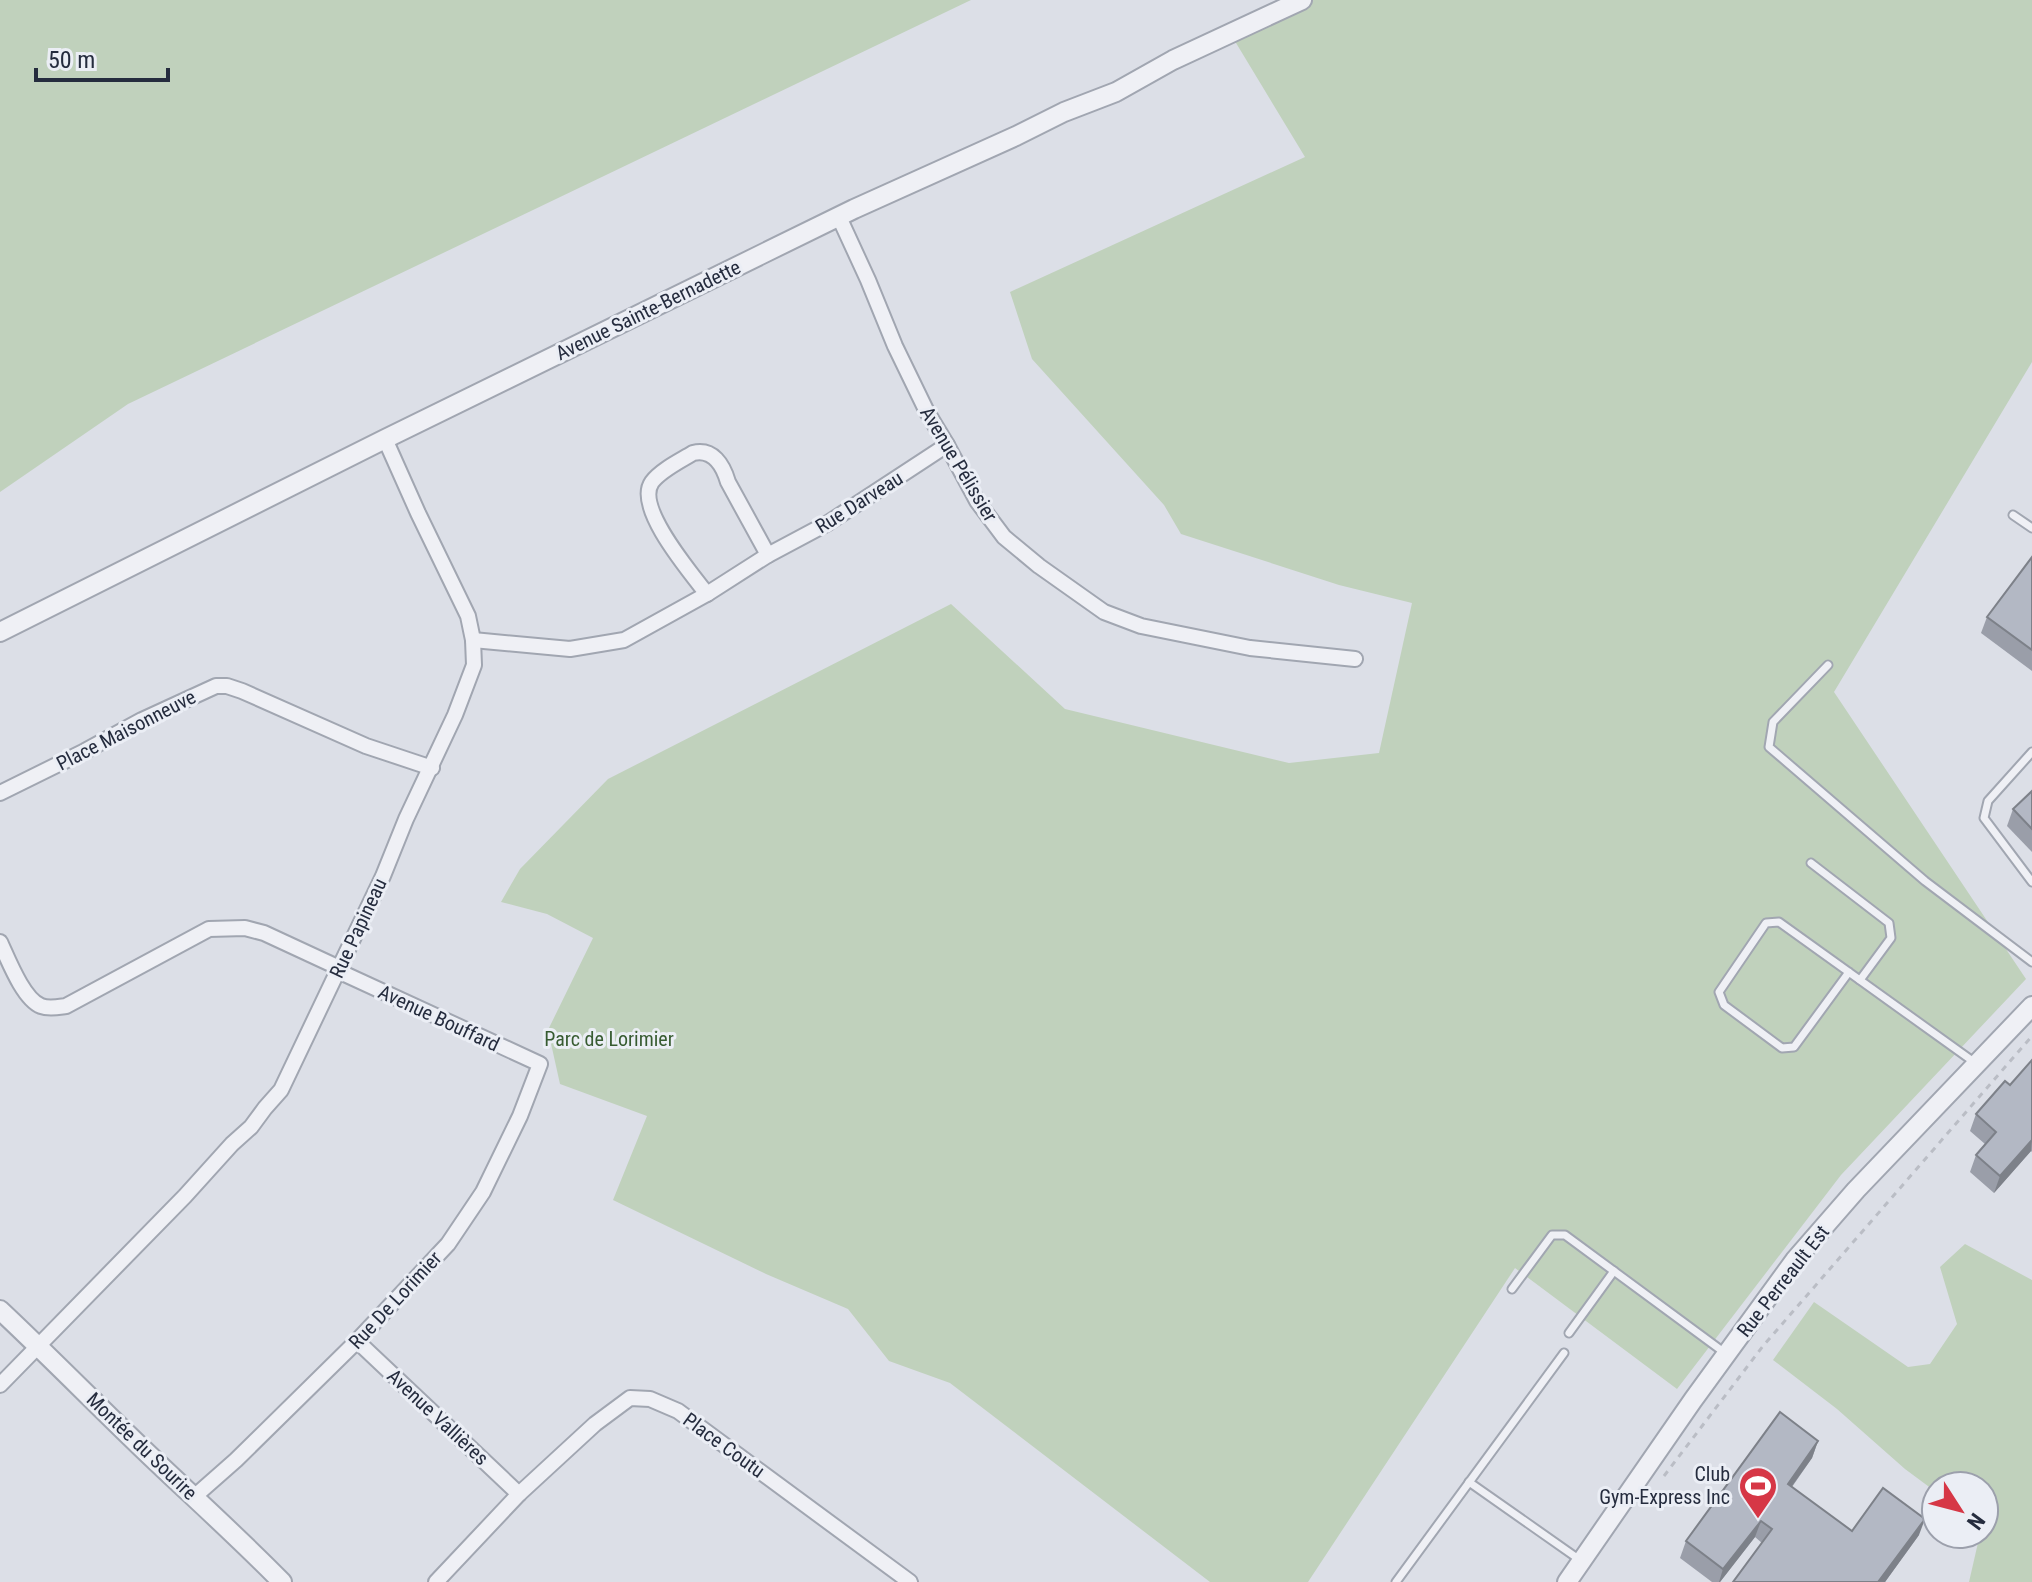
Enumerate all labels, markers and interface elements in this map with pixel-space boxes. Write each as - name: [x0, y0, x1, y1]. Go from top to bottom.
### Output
- scale bar: [36, 32, 168, 82]
- text: 50 m: [48, 46, 95, 74]
- street label: Avenue Sainte-Bernadette: [552, 255, 744, 365]
- street label: Avenue Pélissier: [915, 402, 1003, 526]
- street label: Rue Darveau: [811, 466, 907, 538]
- street label: Place Maisonneuve: [52, 685, 200, 775]
- street label: Rue Papineau: [324, 874, 392, 982]
- street label: Avenue Bouffard: [375, 979, 503, 1057]
- park label: Parc de Lorimier: [544, 1027, 674, 1051]
- street label: Rue Perreault Est: [1732, 1220, 1834, 1342]
- street label: Rue De Lorimier: [344, 1246, 446, 1354]
- street label: Avenue Vallières: [382, 1364, 494, 1470]
- street label: Montée du Sourire: [82, 1387, 202, 1505]
- street label: Place Coutu: [678, 1407, 770, 1483]
- place label: Club Gym-Express Inc: [1599, 1462, 1730, 1509]
- sports icon: Club Gym-Express Inc: [1737, 1465, 1779, 1520]
- north arrow: [1920, 1470, 2000, 1550]
- text: N: [1962, 1509, 1990, 1534]

